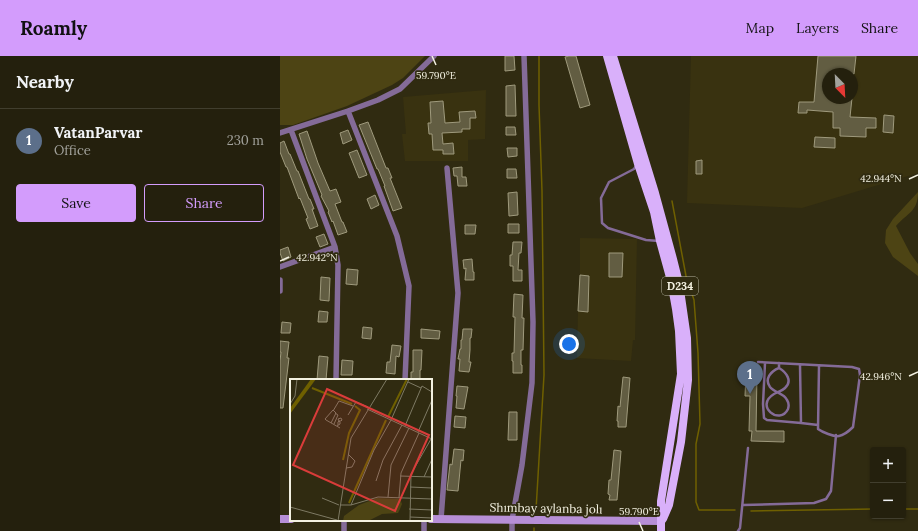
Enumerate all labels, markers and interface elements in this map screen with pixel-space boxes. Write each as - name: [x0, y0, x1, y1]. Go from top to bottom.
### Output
- text: Roamly: [20, 16, 87, 40]
- text: Map: [746, 19, 774, 37]
- text: Layers: [796, 19, 839, 37]
- text: Share: [861, 19, 898, 37]
- north arrow: [822, 68, 858, 104]
- text: 59.790°E: [416, 69, 456, 82]
- text: Nearby: [16, 71, 74, 93]
- text: VatanParvar: [54, 123, 142, 142]
- text: 1: [26, 132, 32, 149]
- text: 230 m: [227, 132, 264, 149]
- text: Office: [54, 142, 91, 159]
- text: 42.944°N: [860, 172, 902, 185]
- button: Save: [16, 184, 136, 222]
- button: Share: [144, 184, 264, 222]
- text: 42.942°N: [296, 251, 338, 264]
- road number: D234: [662, 277, 698, 295]
- your location: [559, 334, 579, 354]
- pin: 1: [737, 361, 763, 394]
- text: 42.946°N: [860, 370, 902, 383]
- inset map: [290, 379, 432, 521]
- map controls: [870, 447, 906, 519]
- button: +: [870, 447, 906, 483]
- button: −: [870, 483, 906, 519]
- street label: Shımbay aylanba jolı: [489, 500, 603, 516]
- text: 59.790°E: [619, 505, 659, 518]

